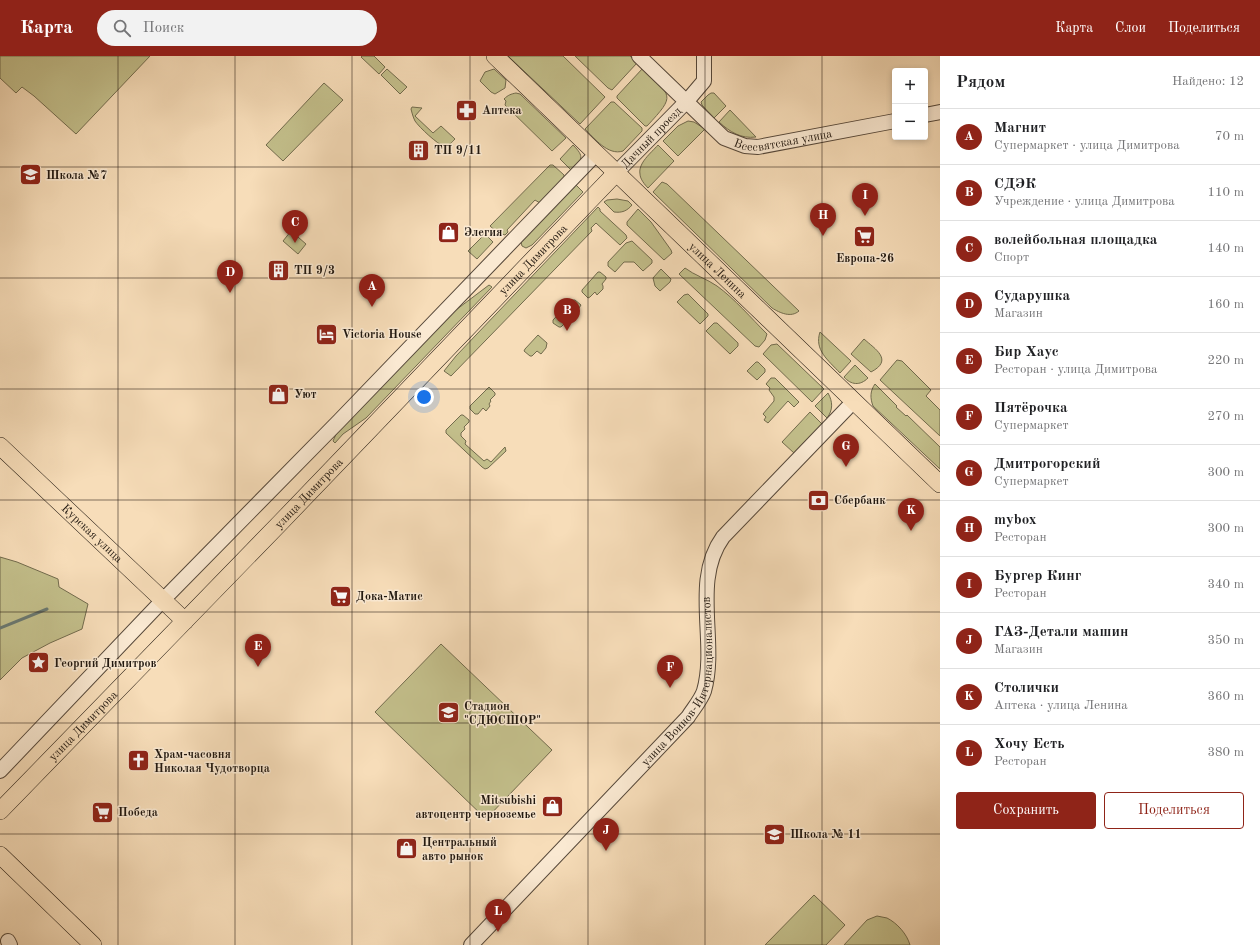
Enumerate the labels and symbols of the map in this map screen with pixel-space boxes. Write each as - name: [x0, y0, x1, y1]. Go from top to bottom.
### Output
- pharmacy icon: Аптека: [454, 97, 480, 123]
- place label: Аптека: [482, 105, 522, 117]
- street label: Дачный проезд: [619, 105, 684, 171]
- street label: Всесвятская улица: [732, 128, 833, 154]
- building icon: ТП 9/11: [405, 137, 431, 163]
- place label: ТП 9/11: [434, 145, 482, 157]
- school or university icon: Школа №7: [17, 162, 43, 188]
- place label: Школа №7: [46, 170, 107, 182]
- pin: I: [852, 183, 878, 216]
- pin: H: [810, 203, 836, 236]
- pin: C: [282, 210, 308, 243]
- shop icon: Элегия: [436, 219, 462, 245]
- street label: улица Димитрова: [497, 223, 570, 298]
- supermarket icon: Европа-26: [852, 224, 878, 250]
- place label: Элегия: [464, 227, 503, 239]
- street label: улица Ленина: [686, 241, 748, 301]
- place label: Европа-26: [836, 253, 894, 265]
- building icon: ТП 9/3: [265, 257, 291, 283]
- pin: D: [217, 260, 243, 293]
- place label: ТП 9/3: [294, 265, 335, 277]
- pin: A: [359, 274, 385, 307]
- pin: B: [554, 298, 580, 331]
- hotel icon: Victoria House: [314, 321, 340, 347]
- place label: Victoria House: [342, 329, 422, 341]
- shop icon: Уют: [265, 381, 291, 407]
- your location: [414, 387, 434, 407]
- place label: Уют: [294, 389, 317, 401]
- pin: G: [833, 434, 859, 467]
- street label: улица Димитрова: [273, 456, 346, 531]
- bank icon: Сбербанк: [806, 487, 832, 513]
- place label: Сбербанк: [834, 495, 886, 507]
- pin: K: [898, 498, 924, 531]
- street label: Курская улица: [59, 503, 124, 566]
- supermarket icon: Дока-Матис: [328, 583, 354, 609]
- place label: Дока-Матис: [356, 591, 423, 603]
- street label: улица Воинов-Интернационалистов: [640, 596, 715, 769]
- pin: E: [245, 634, 271, 667]
- place icon: Георгий Димитров: [25, 650, 51, 676]
- pin: F: [657, 655, 683, 688]
- place label: Георгий Димитров: [54, 658, 157, 670]
- street label: улица Димитрова: [47, 689, 120, 764]
- school or university icon: Стадион "СДЮСШОР": [436, 700, 462, 726]
- place label: Стадион "СДЮСШОР": [464, 701, 541, 727]
- church icon: Храм-часовня Николая Чудотворца: [125, 748, 151, 774]
- place label: Храм-часовня Николая Чудотворца: [154, 749, 270, 775]
- shop icon: Mitsubishi автоцентр черноземье: [539, 794, 565, 820]
- place label: Mitsubishi автоцентр черноземье: [416, 795, 536, 821]
- supermarket icon: Победа: [90, 799, 116, 825]
- place label: Победа: [118, 807, 158, 819]
- pin: J: [593, 818, 619, 851]
- school or university icon: Школа № 11: [762, 821, 788, 847]
- place label: Школа № 11: [790, 829, 861, 841]
- shop icon: Центральный авто рынок: [393, 836, 419, 862]
- place label: Центральный авто рынок: [422, 837, 497, 863]
- pin: L: [485, 899, 511, 932]

